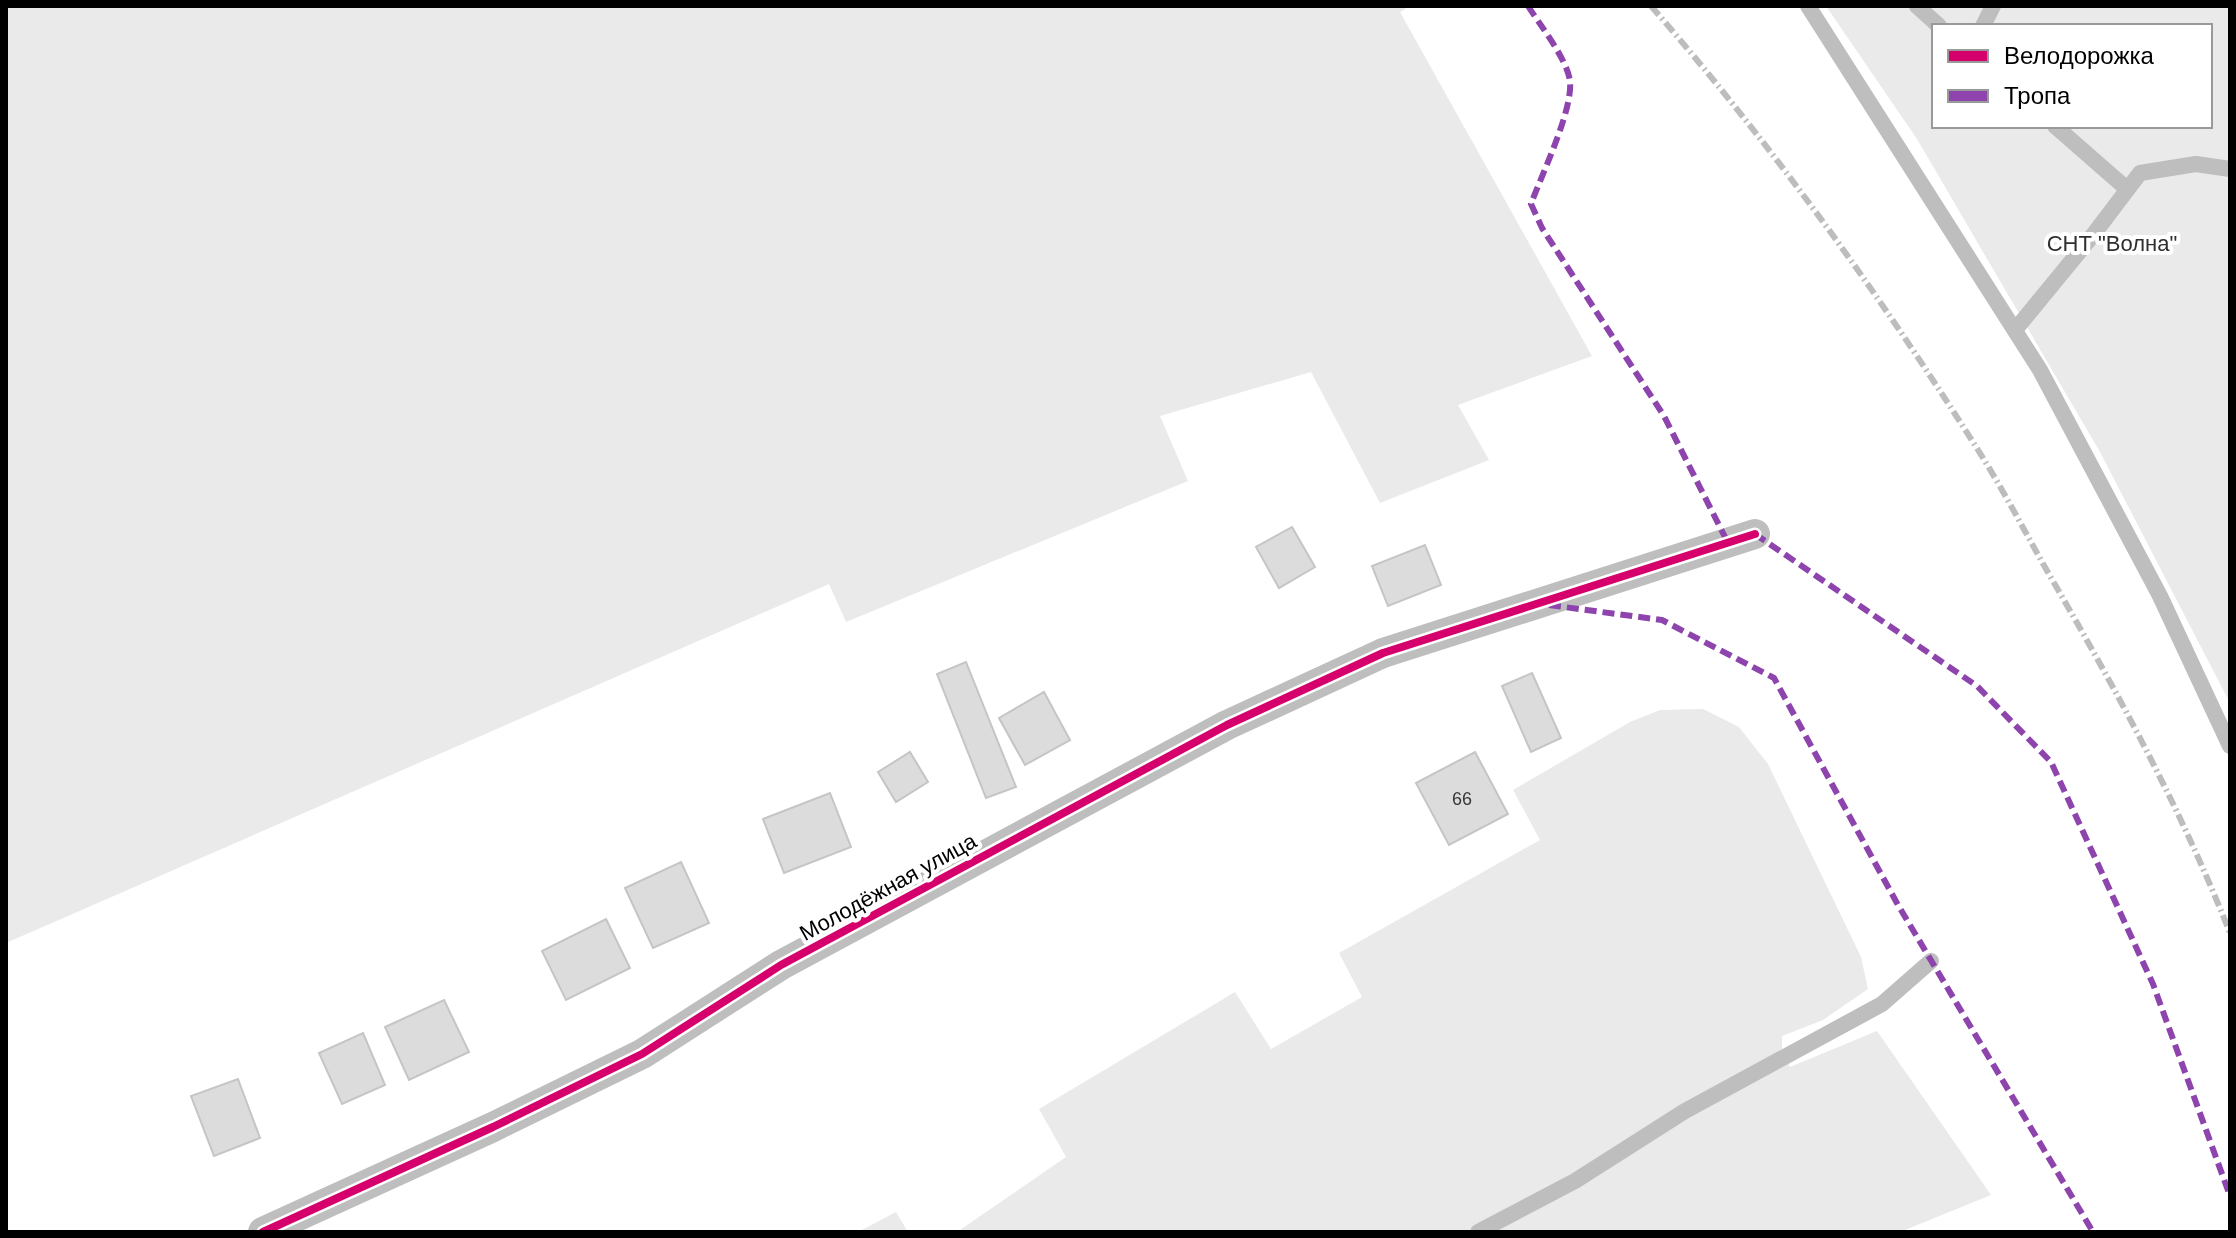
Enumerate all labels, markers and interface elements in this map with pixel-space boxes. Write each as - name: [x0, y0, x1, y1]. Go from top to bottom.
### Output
- legend: [1932, 24, 2212, 128]
- text: Велодорожка: [2004, 42, 2155, 69]
- text: Тропа: [2004, 82, 2071, 109]
- park label: СНТ "Волна": [2047, 231, 2177, 256]
- house number: 66: [1452, 789, 1472, 809]
- street label: Молодёжная улица: [795, 828, 981, 946]

